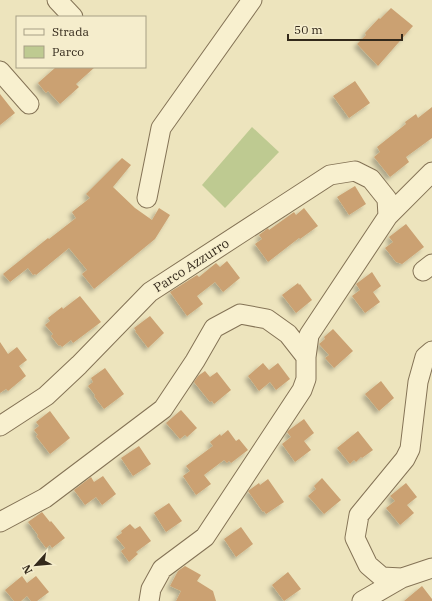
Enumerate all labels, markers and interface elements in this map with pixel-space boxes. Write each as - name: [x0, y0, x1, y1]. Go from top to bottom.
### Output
- legend: [16, 16, 146, 68]
- scale bar: [288, 16, 402, 42]
- text: 50 m: [294, 22, 323, 37]
- text: Strada: [52, 24, 89, 39]
- text: Parco: [52, 44, 84, 59]
- street label: Parco Azzurro: [150, 235, 232, 296]
- north arrow: [16, 545, 56, 585]
- text: N: [19, 562, 35, 577]

